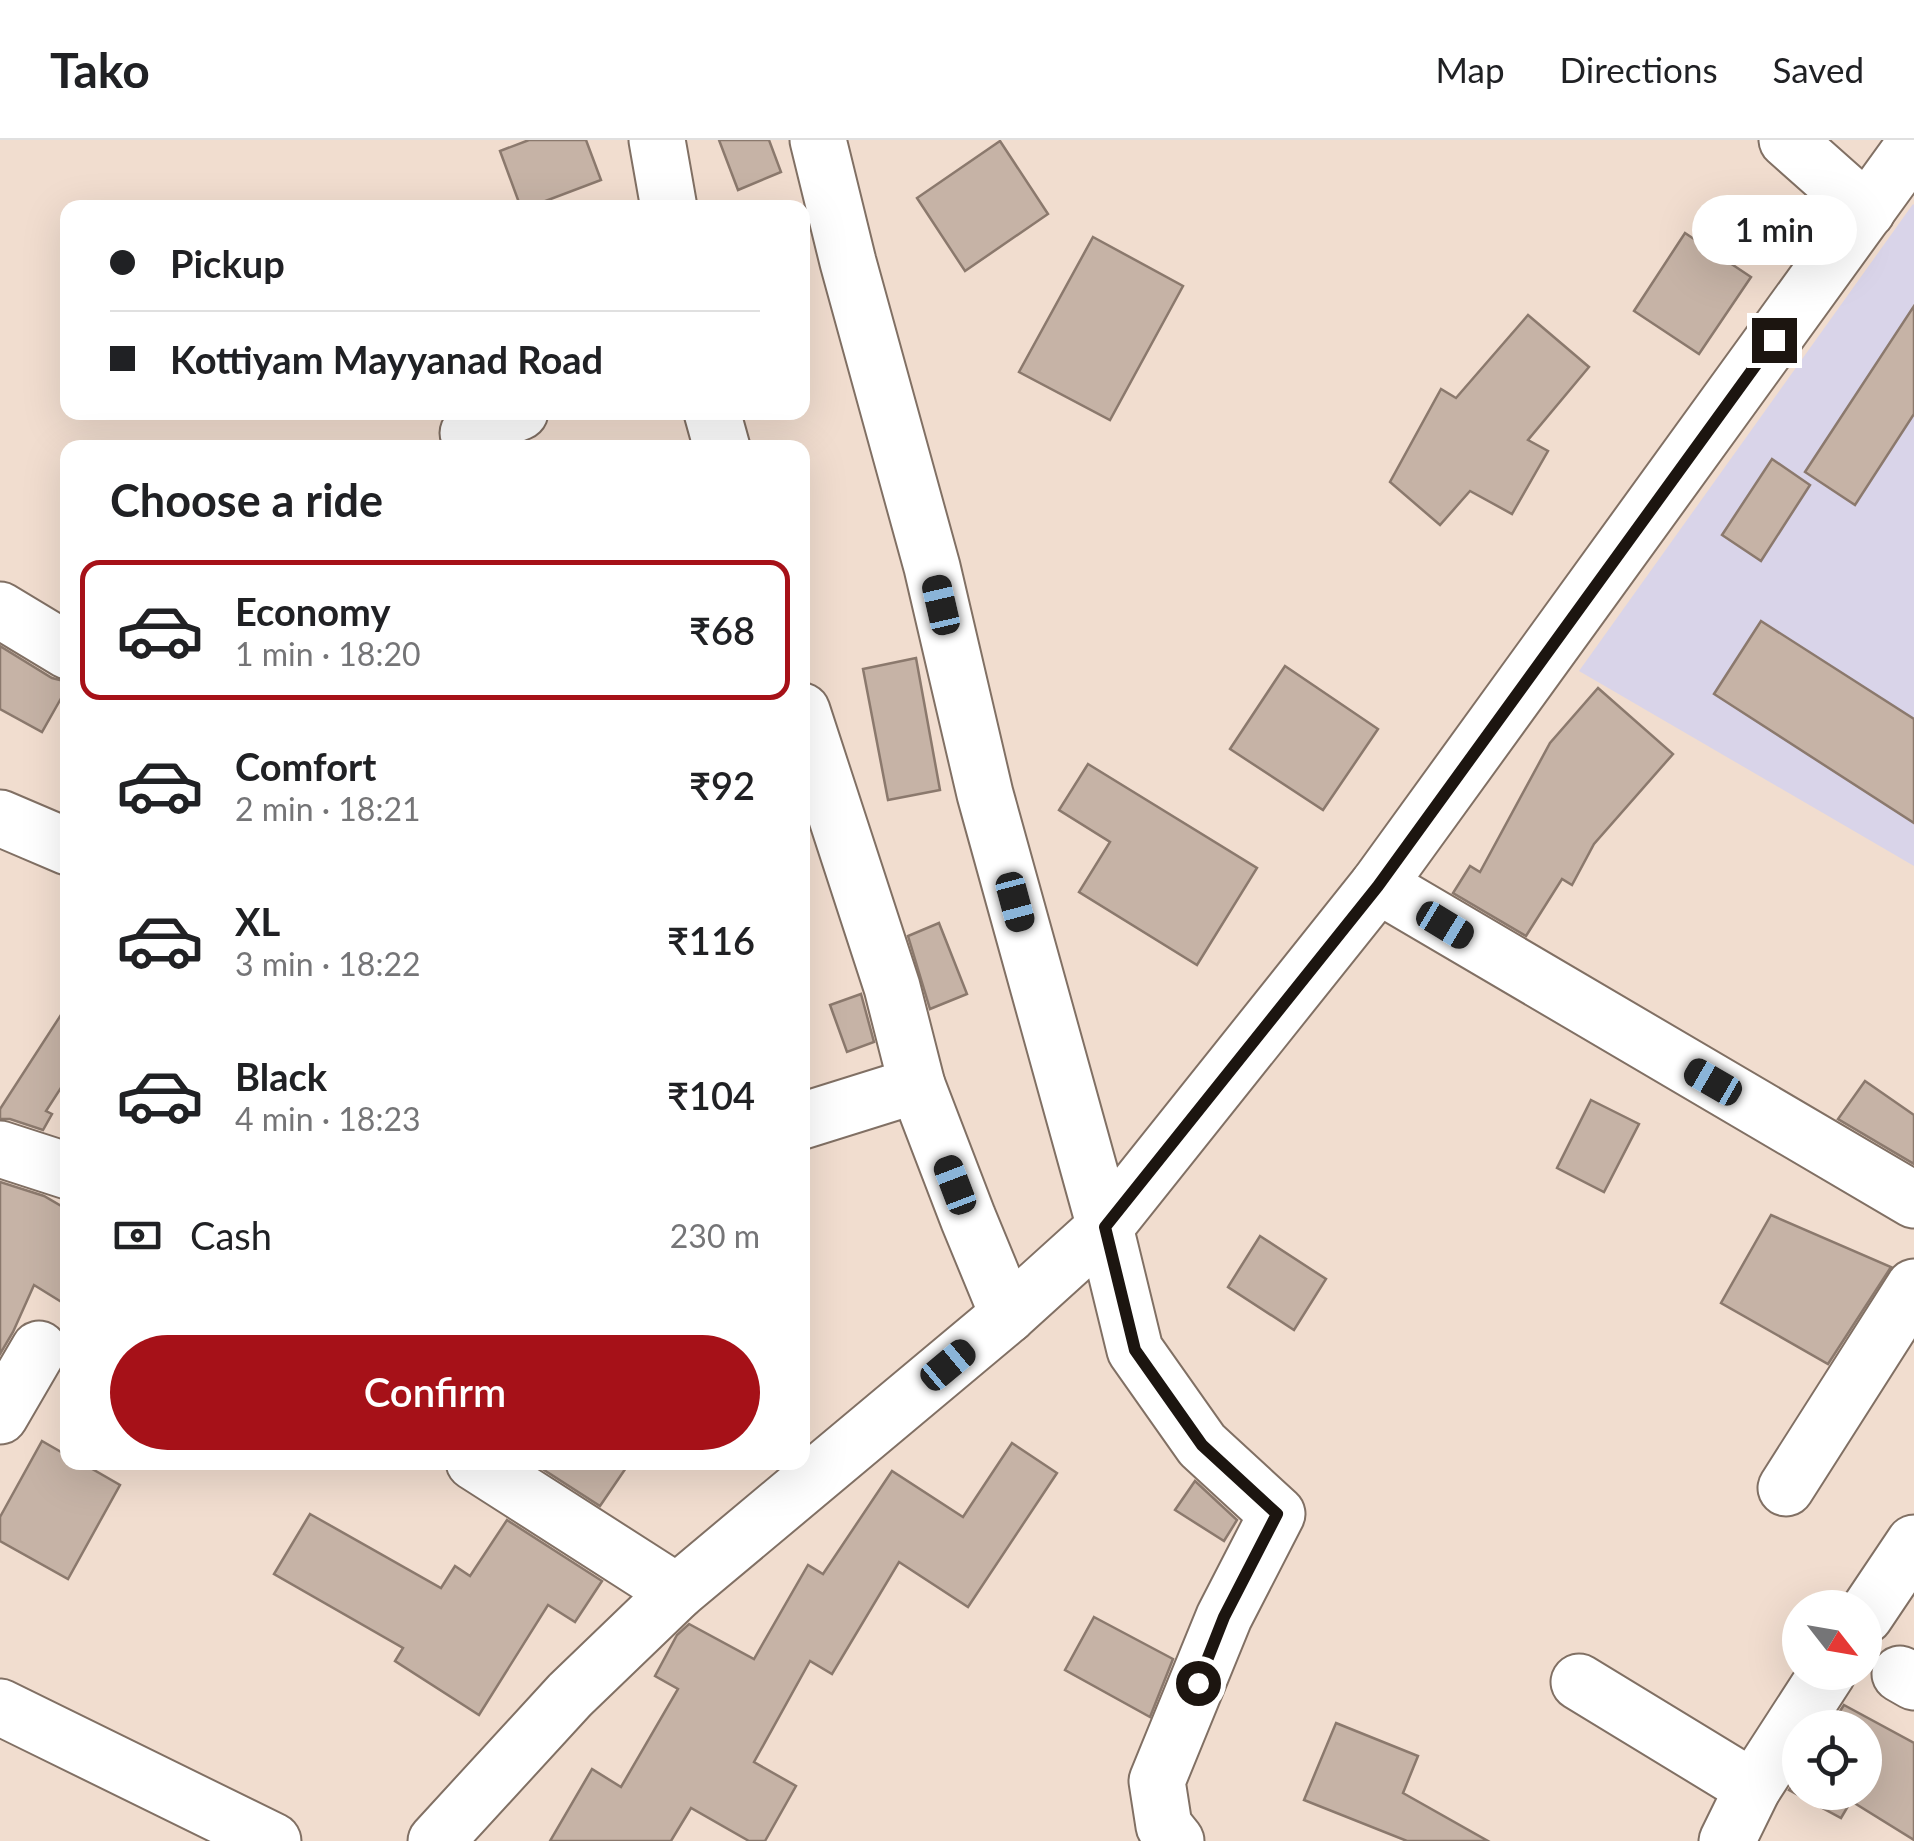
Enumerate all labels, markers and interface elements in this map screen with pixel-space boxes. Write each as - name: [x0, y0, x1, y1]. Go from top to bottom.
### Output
- text: Tako: [50, 41, 150, 98]
- text: Map: [1436, 48, 1505, 90]
- text: Directions: [1560, 48, 1718, 90]
- text: Saved: [1773, 48, 1864, 90]
- callout: 1 min: [1692, 195, 1856, 265]
- text: 1 min: [1735, 210, 1814, 249]
- text: Pickup: [170, 240, 285, 286]
- route end: [1752, 318, 1797, 363]
- text: Kottiyam Mayyanad Road: [170, 336, 603, 382]
- text: Choose a ride: [110, 473, 383, 527]
- car: [920, 572, 962, 638]
- icon: car: [115, 585, 205, 675]
- text: Economy: [235, 588, 390, 634]
- text: ₹68: [689, 607, 755, 653]
- text: 1 min · 18:20: [235, 634, 421, 673]
- icon: car: [115, 740, 205, 830]
- text: Comfort: [235, 743, 376, 789]
- text: ₹92: [689, 762, 755, 808]
- text: 2 min · 18:21: [235, 789, 421, 828]
- car: [993, 869, 1037, 935]
- icon: car: [115, 895, 205, 985]
- car: [1412, 897, 1478, 953]
- text: XL: [235, 898, 280, 944]
- text: ₹116: [667, 917, 755, 963]
- text: 3 min · 18:22: [235, 944, 421, 983]
- icon: car: [115, 1050, 205, 1140]
- text: Black: [235, 1053, 327, 1099]
- car: [1680, 1054, 1746, 1110]
- text: ₹104: [667, 1072, 755, 1118]
- text: 4 min · 18:23: [235, 1099, 421, 1138]
- car: [930, 1152, 980, 1218]
- icon: cash: [110, 1208, 165, 1263]
- text: Cash: [190, 1212, 272, 1258]
- text: 230 m: [670, 1216, 760, 1255]
- car: [915, 1334, 981, 1396]
- button: Confirm: [110, 1335, 760, 1450]
- north arrow: [1782, 1590, 1882, 1690]
- map controls: [1782, 1590, 1882, 1810]
- route start: [1176, 1661, 1221, 1706]
- button: locate: [1782, 1710, 1882, 1810]

